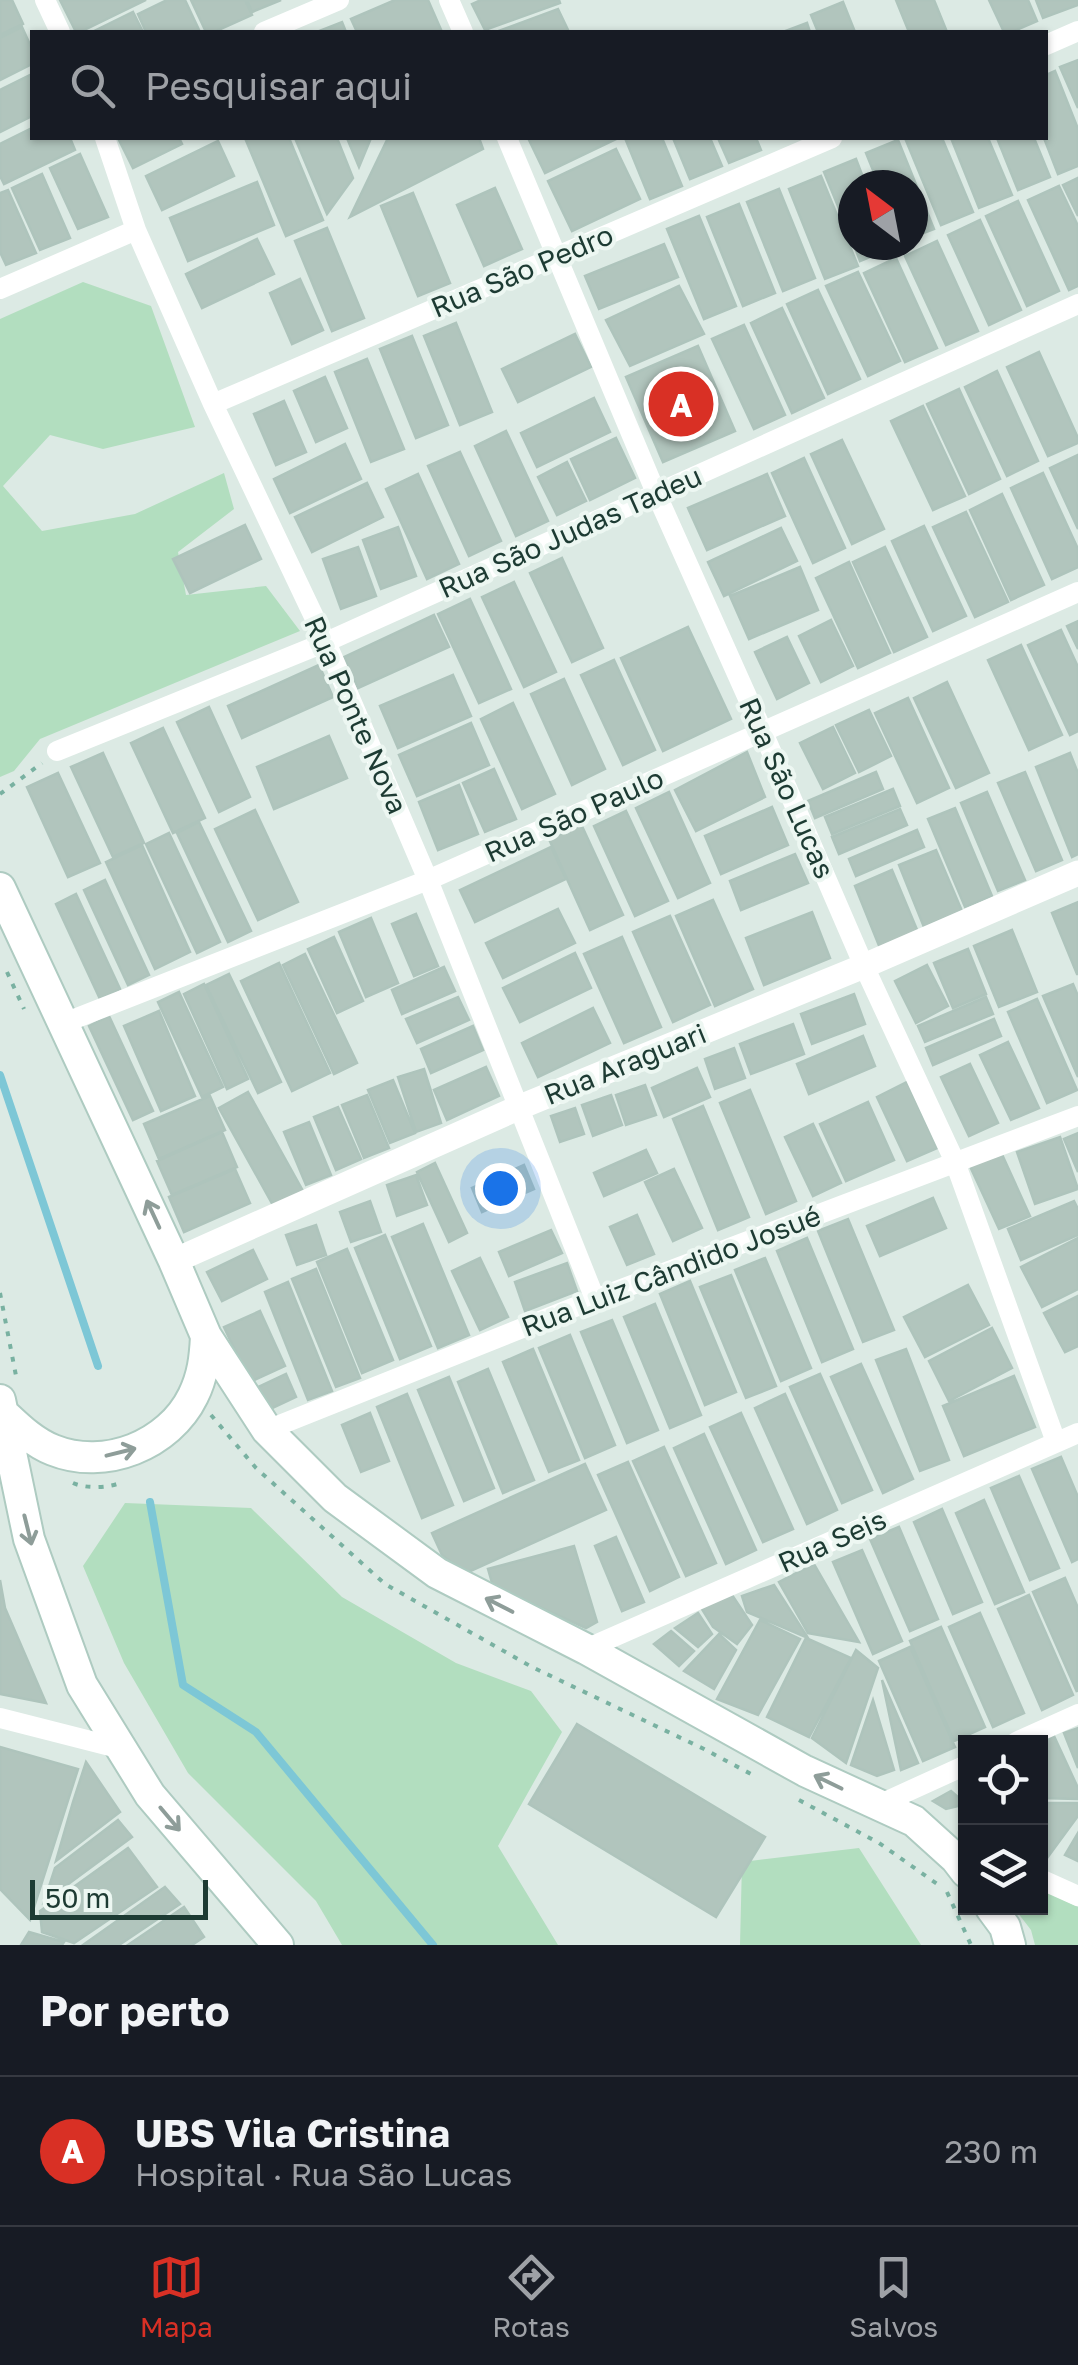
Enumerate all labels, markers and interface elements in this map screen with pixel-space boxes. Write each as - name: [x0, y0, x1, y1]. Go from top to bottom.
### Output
- search box: [30, 30, 1048, 140]
- icon: search: [65, 58, 120, 113]
- text: Pesquisar aqui: [145, 63, 412, 108]
- north arrow: [838, 170, 928, 260]
- street label: Rua São Pedro: [426, 217, 618, 324]
- pin: A: [648, 366, 714, 442]
- street label: Rua São Judas Tadeu: [433, 459, 706, 604]
- street label: Rua Ponte Nova: [298, 611, 415, 819]
- street label: Rua São Lucas: [733, 692, 842, 883]
- street label: Rua São Paulo: [479, 760, 668, 869]
- street label: Rua Araguari: [539, 1016, 711, 1111]
- your location: [475, 1163, 526, 1214]
- street label: Rua Luiz Cândido Josué: [517, 1198, 825, 1343]
- one-way arrow: [142, 1200, 161, 1230]
- one-way arrow: [105, 1441, 136, 1460]
- street label: Rua Seis: [773, 1502, 891, 1579]
- one-way arrow: [20, 1513, 38, 1545]
- one-way arrow: [484, 1594, 514, 1613]
- map controls: [958, 1735, 1048, 1915]
- button: locate: [958, 1735, 1048, 1825]
- one-way arrow: [813, 1772, 843, 1791]
- one-way arrow: [159, 1806, 182, 1831]
- button: layers: [958, 1825, 1048, 1915]
- scale bar: [30, 1875, 208, 1920]
- text: 50 m: [45, 1881, 110, 1914]
- text: Por perto: [40, 1985, 230, 2035]
- text: UBS Vila Cristina: [135, 2110, 450, 2155]
- text: A: [61, 2132, 84, 2170]
- text: 230 m: [945, 2132, 1038, 2170]
- text: Hospital · Rua São Lucas: [135, 2155, 512, 2193]
- tab: Mapa: [140, 2250, 213, 2343]
- tab: Rotas: [492, 2250, 570, 2343]
- tab: Salvos: [849, 2250, 938, 2343]

